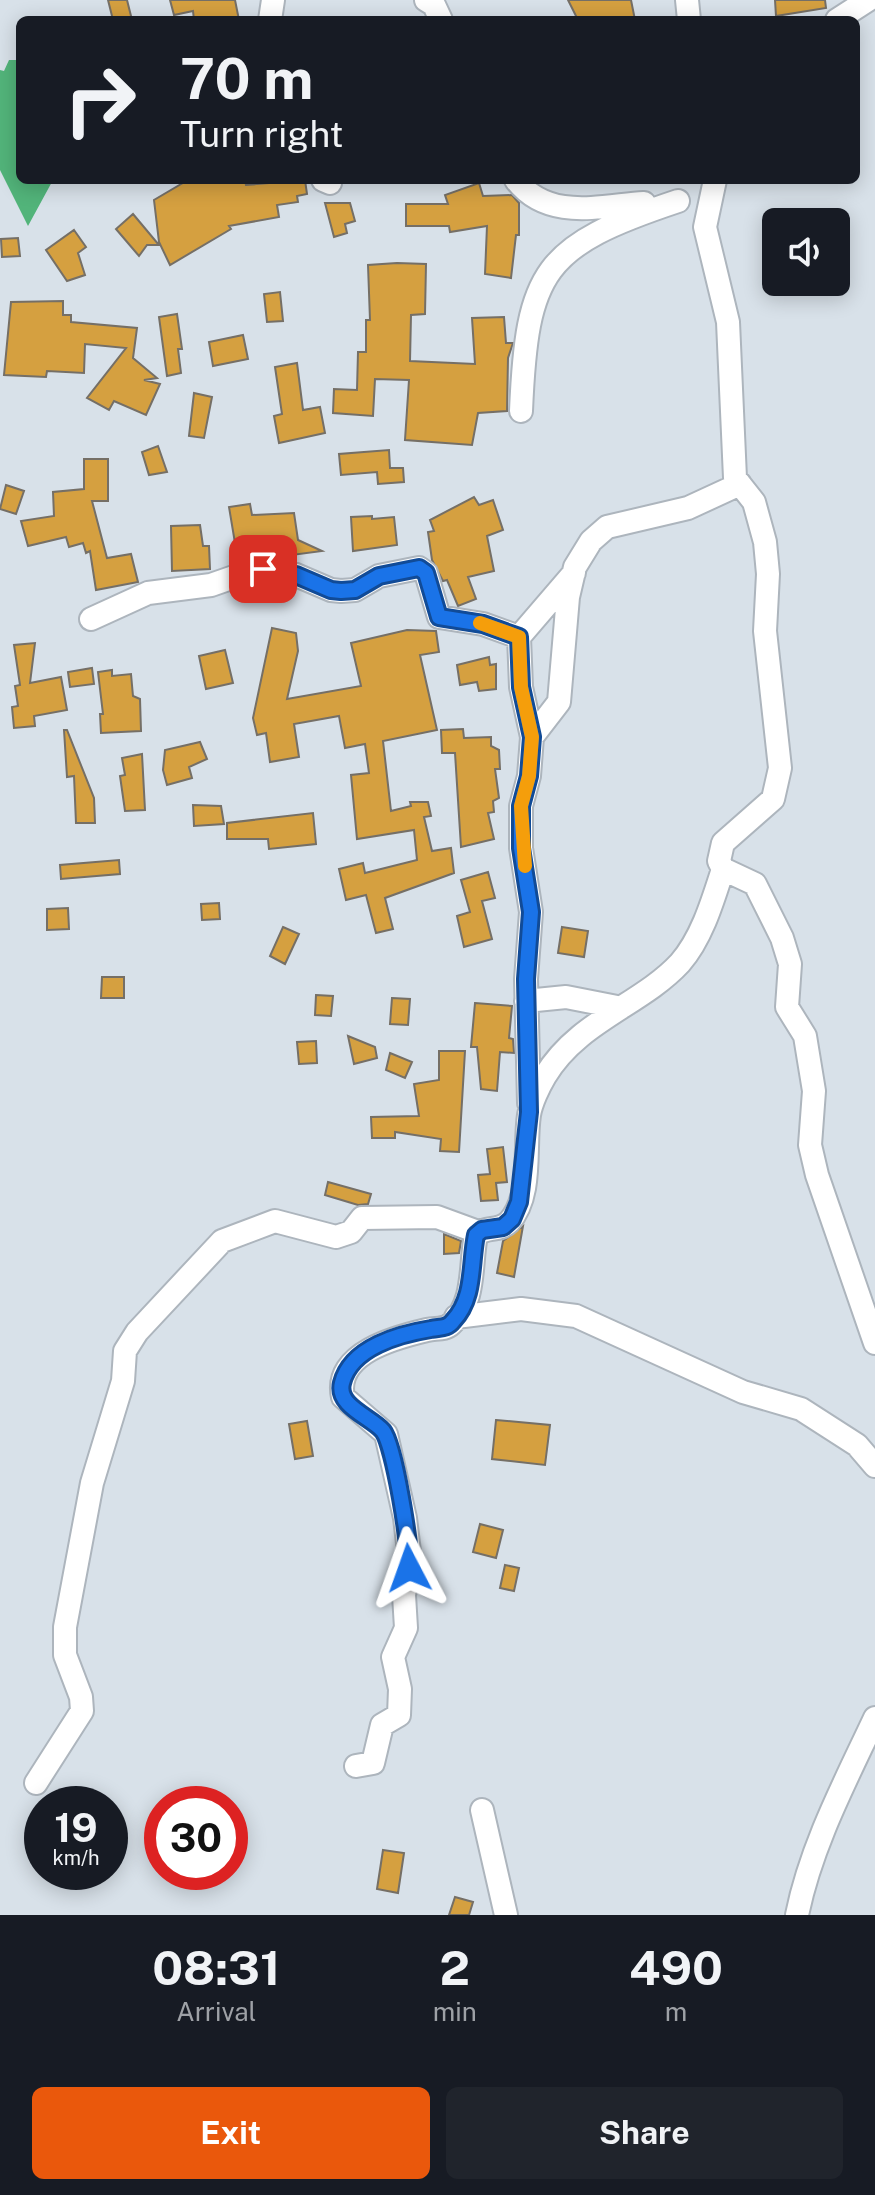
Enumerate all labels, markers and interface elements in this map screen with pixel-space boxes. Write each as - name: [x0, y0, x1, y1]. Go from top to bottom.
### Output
- text: 70 m: [180, 46, 313, 112]
- icon: right: [48, 48, 152, 152]
- text: Turn right: [180, 113, 343, 155]
- map controls: [762, 208, 850, 296]
- button: sound: [762, 208, 850, 296]
- pin: [229, 535, 297, 603]
- icon: arrive: [241, 547, 285, 591]
- position arrow: [367, 1526, 451, 1610]
- speed limit sign: 30: [144, 1786, 248, 1890]
- text: 19: [54, 1804, 98, 1851]
- text: km/h: [52, 1846, 100, 1870]
- text: 08:31: [152, 1939, 281, 1996]
- text: 2: [440, 1939, 470, 1996]
- text: 490: [629, 1939, 723, 1996]
- text: Arrival: [176, 1996, 256, 2027]
- text: min: [433, 1996, 477, 2027]
- text: m: [665, 1996, 687, 2027]
- button: Exit: [32, 2087, 430, 2179]
- button: Share: [446, 2087, 843, 2179]

